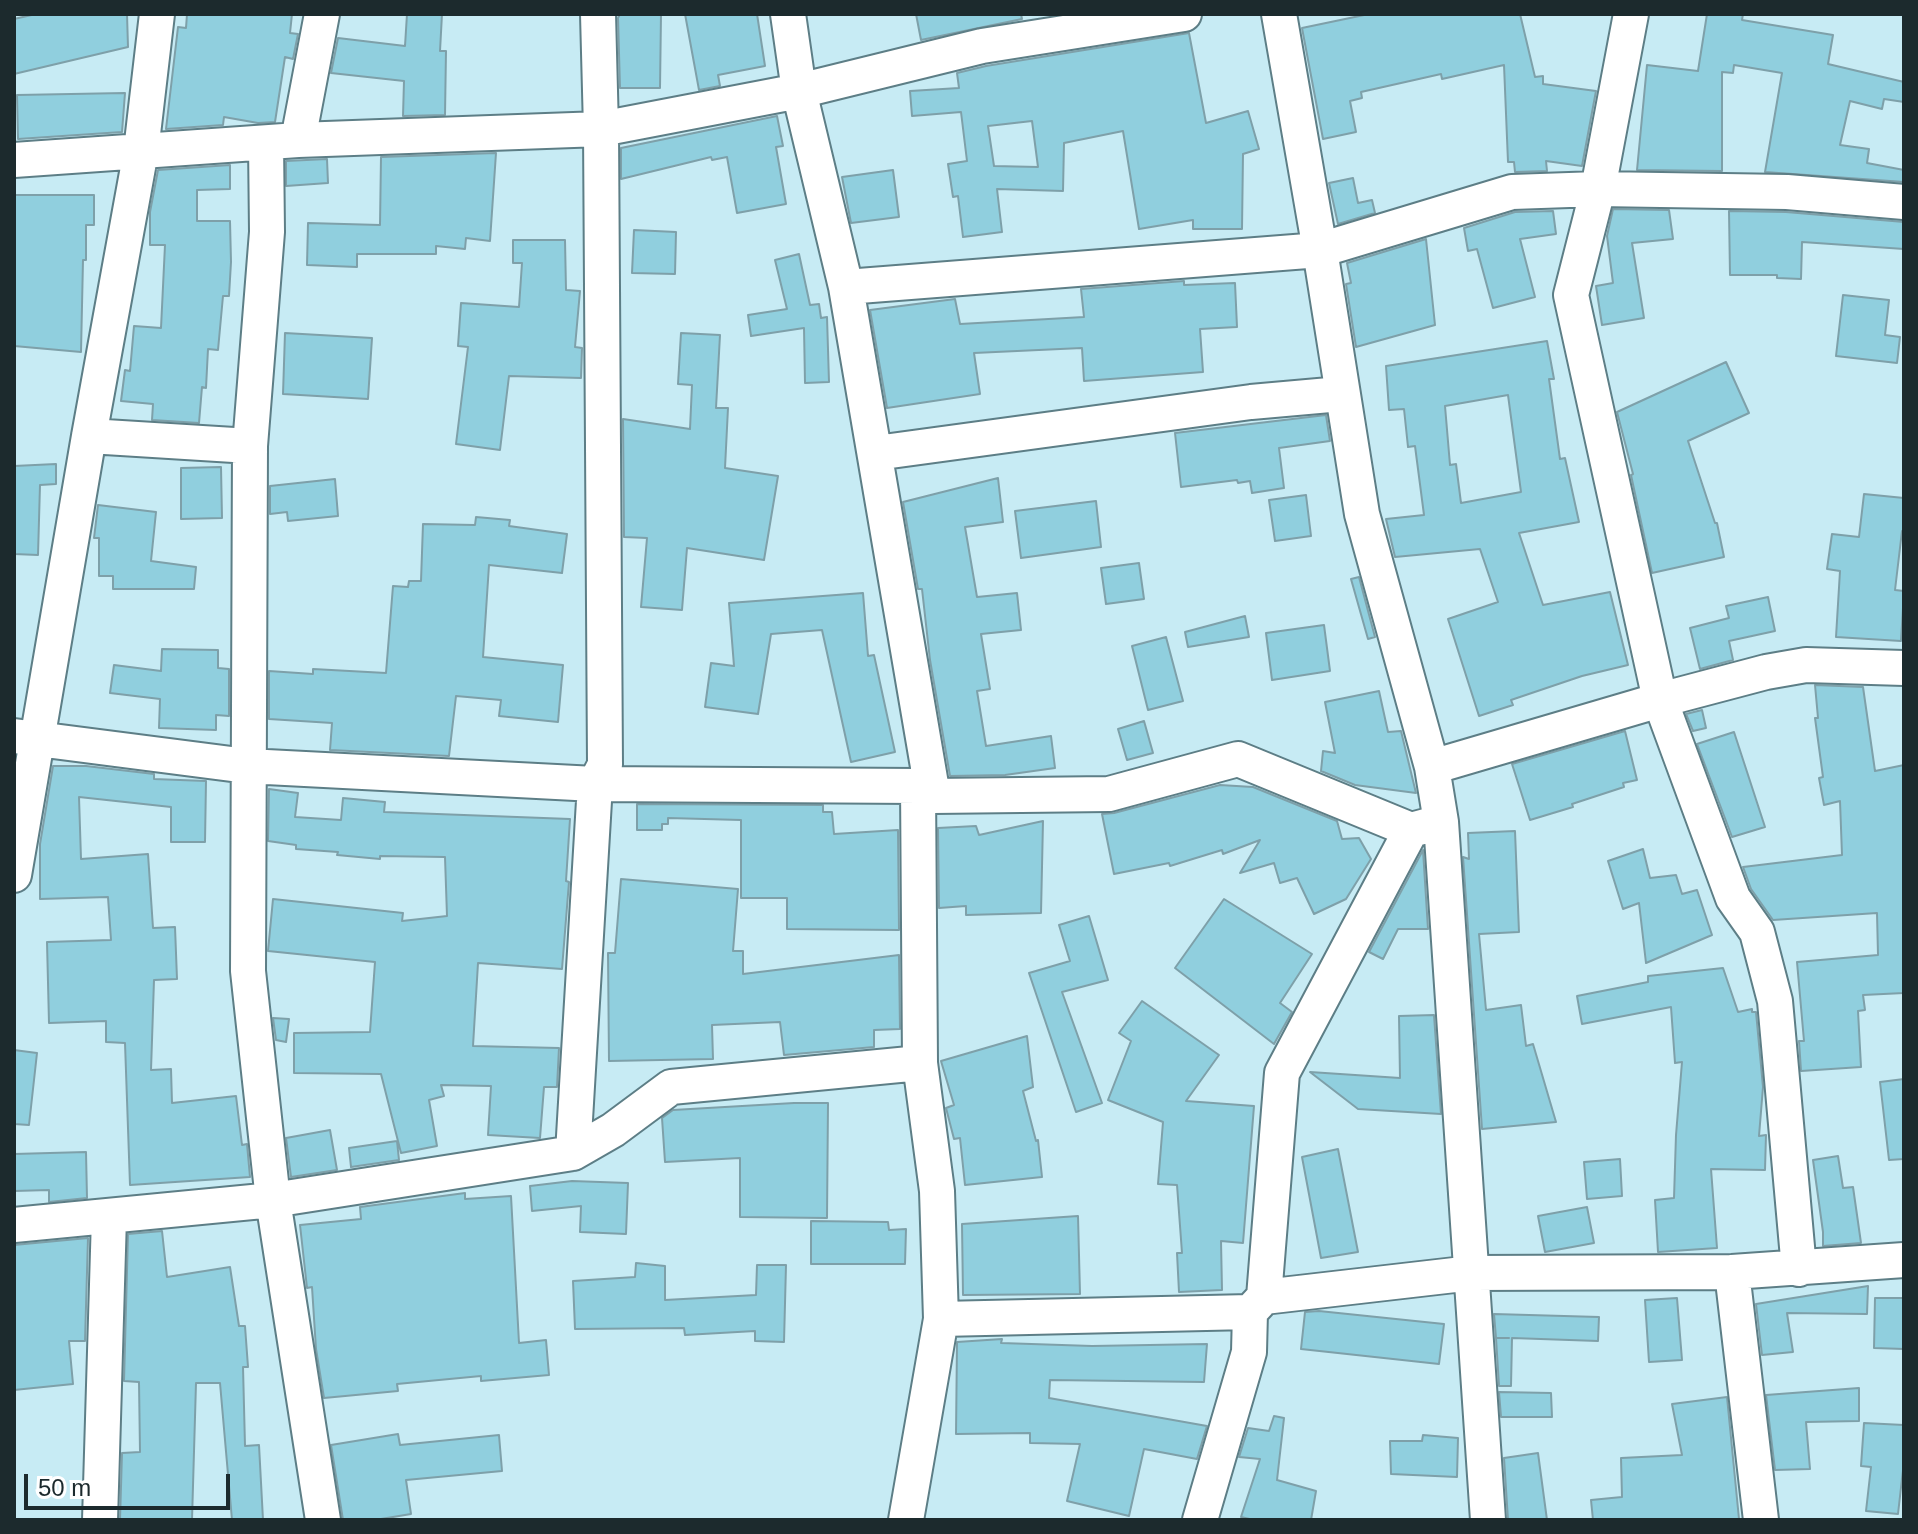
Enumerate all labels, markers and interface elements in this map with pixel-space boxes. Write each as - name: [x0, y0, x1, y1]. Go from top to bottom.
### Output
- scale bar: [28, 1458, 234, 1508]
- text: 50 m: [38, 1474, 91, 1501]

